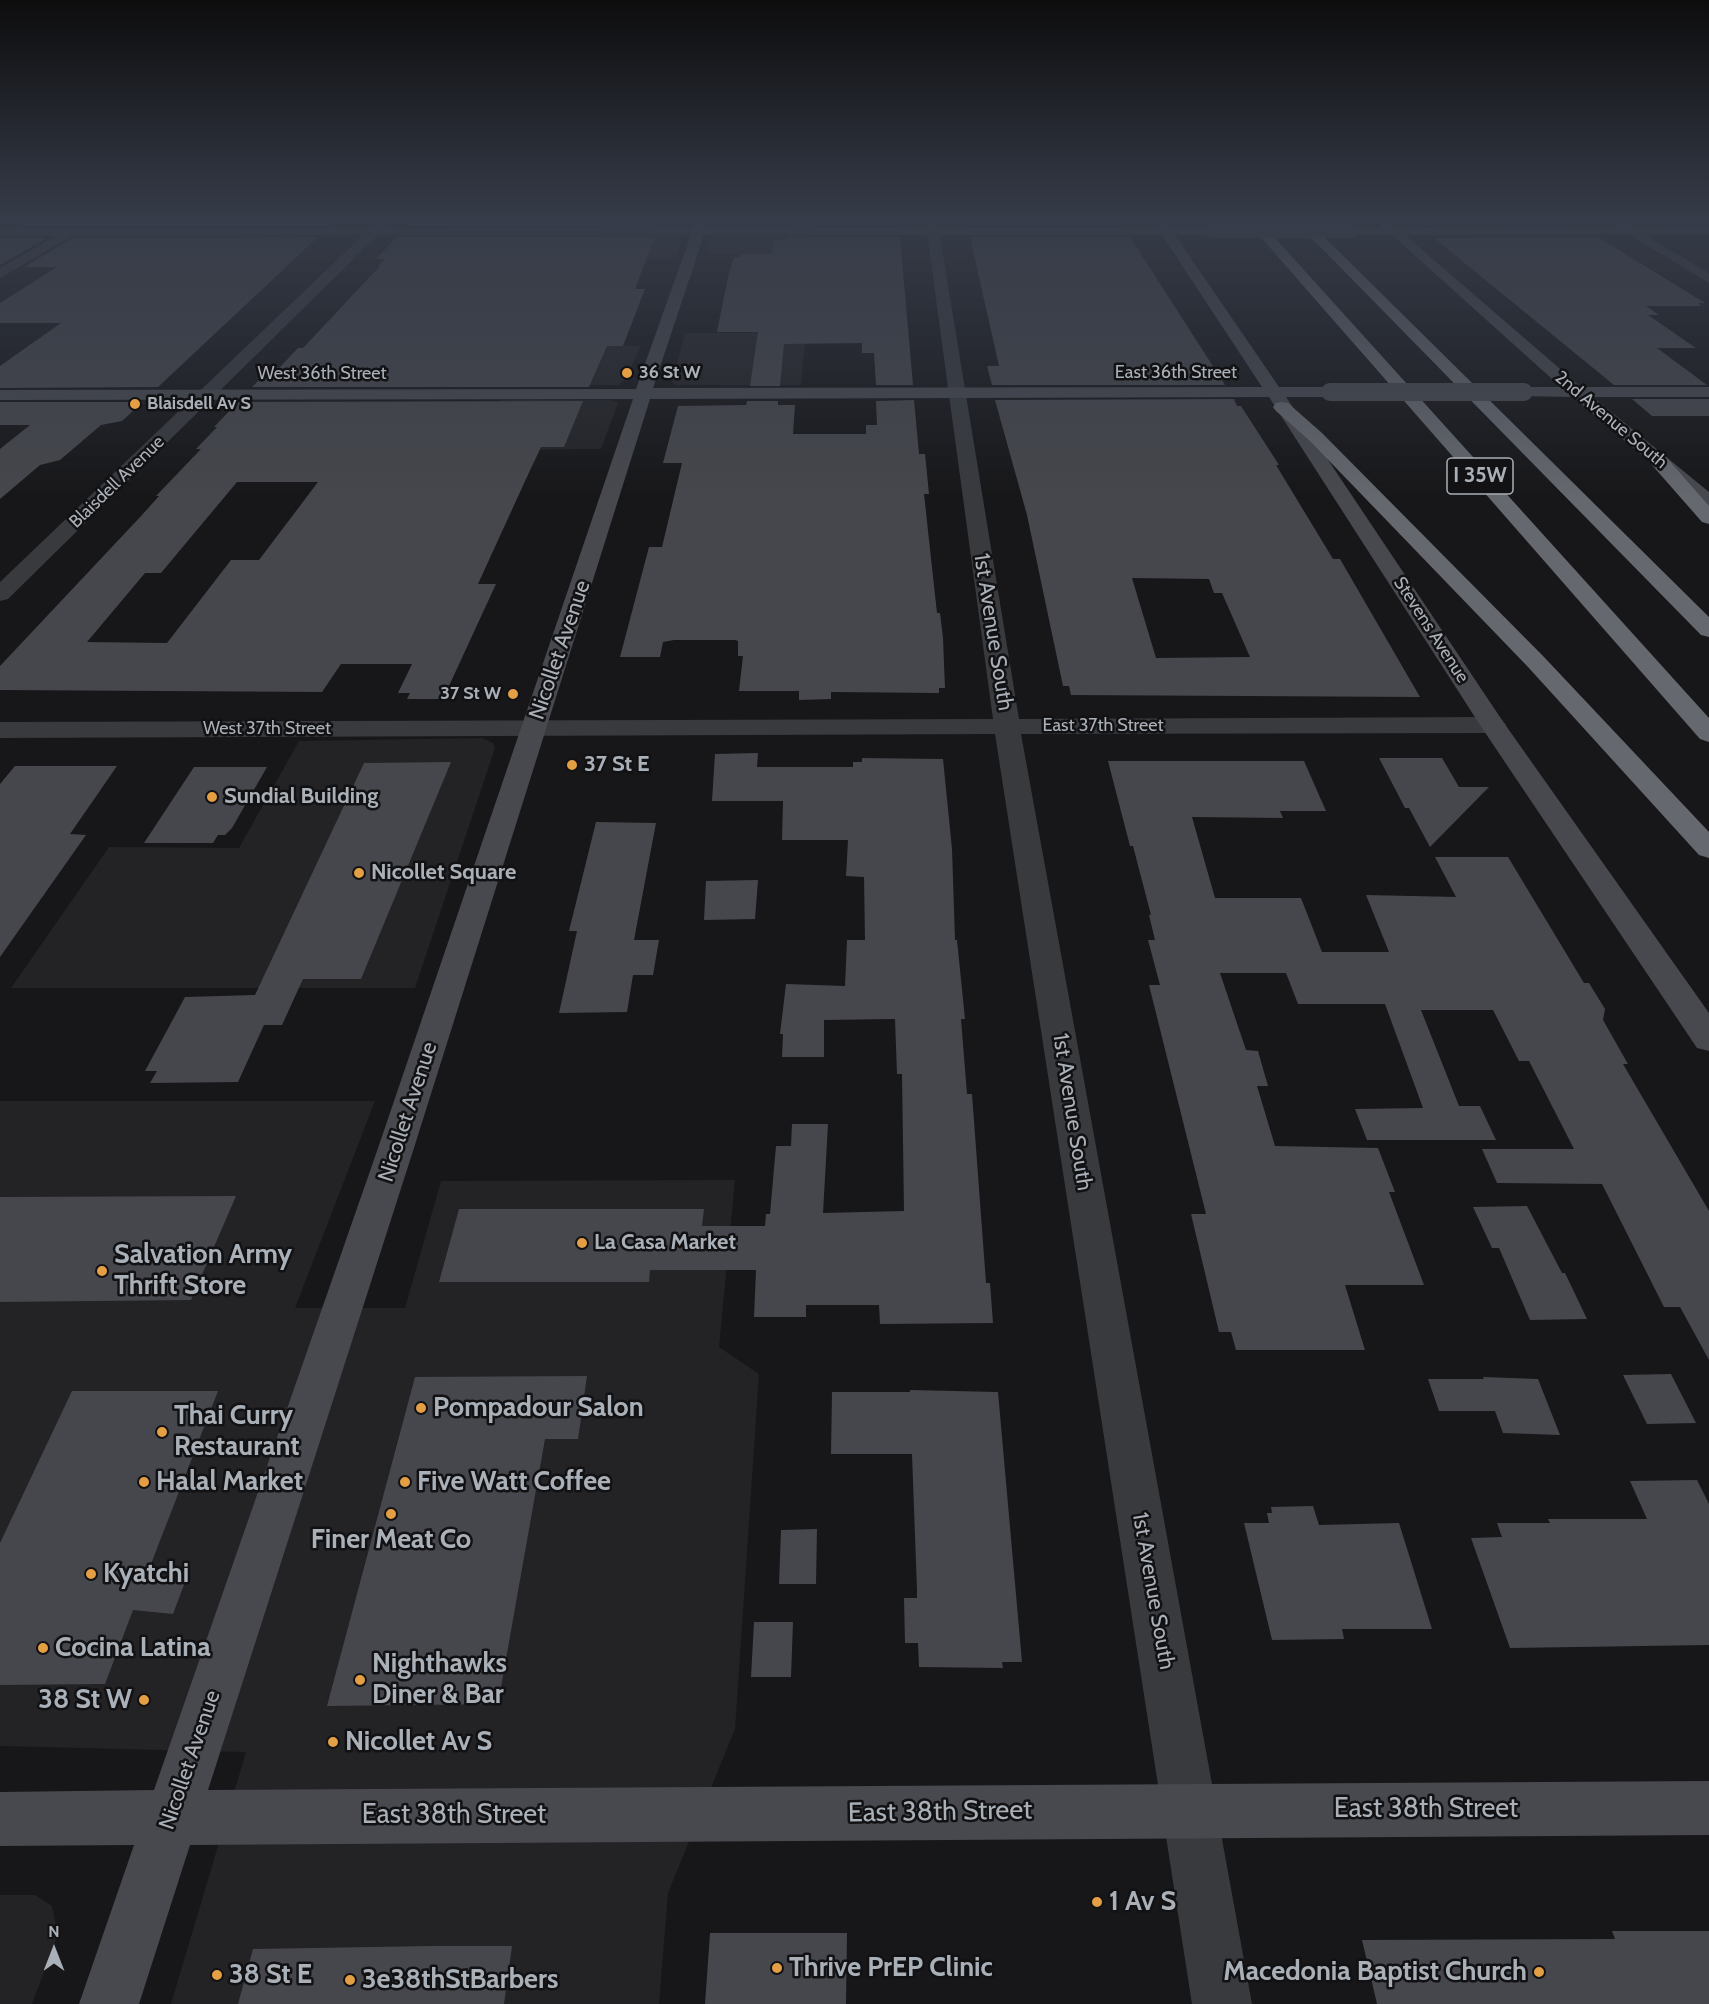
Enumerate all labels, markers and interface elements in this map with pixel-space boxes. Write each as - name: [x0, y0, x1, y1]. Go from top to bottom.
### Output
- place label: 36 St W: [639, 362, 701, 384]
- street label: East 36th Street: [1115, 362, 1237, 384]
- street label: West 36th Street: [257, 363, 387, 385]
- marker: 36 St W: [620, 366, 634, 380]
- street label: 2nd Avenue South: [1550, 367, 1672, 473]
- place label: Blaisdell Av S: [147, 393, 251, 415]
- marker: Blaisdell Av S: [128, 397, 142, 411]
- street label: Blaisdell Avenue: [65, 431, 169, 533]
- road number: I 35W: [1447, 458, 1513, 494]
- street label: 1st Avenue South: [968, 551, 1018, 713]
- street label: Stevens Avenue: [1389, 573, 1473, 687]
- street label: Nicollet Avenue: [524, 577, 596, 723]
- place label: 37 St W: [440, 683, 501, 705]
- marker: 37 St W: [506, 687, 520, 701]
- street label: East 37th Street: [1042, 715, 1164, 737]
- street label: West 37th Street: [203, 718, 331, 740]
- place label: 37 St E: [584, 752, 650, 778]
- marker: 37 St E: [565, 758, 579, 772]
- place label: Sundial Building: [224, 784, 378, 810]
- marker: Sundial Building: [205, 790, 219, 804]
- place label: Nicollet Square: [371, 860, 516, 886]
- marker: Nicollet Square: [352, 866, 366, 880]
- street label: 1st Avenue South: [1047, 1031, 1097, 1193]
- street label: Nicollet Avenue: [373, 1039, 443, 1185]
- place label: La Casa Market: [594, 1230, 736, 1256]
- marker: La Casa Market: [575, 1236, 589, 1250]
- place label: Salvation Army Thrift Store: [114, 1239, 292, 1302]
- marker: Salvation Army Thrift Store: [95, 1264, 109, 1278]
- place label: Pompadour Salon: [433, 1392, 644, 1424]
- place label: Thai Curry Restaurant: [174, 1400, 299, 1463]
- marker: Pompadour Salon: [414, 1401, 428, 1415]
- marker: Thai Curry Restaurant: [155, 1425, 169, 1439]
- place label: Halal Market: [156, 1466, 303, 1498]
- place label: Five Watt Coffee: [417, 1466, 611, 1498]
- marker: Halal Market: [137, 1475, 151, 1489]
- marker: Five Watt Coffee: [398, 1475, 412, 1489]
- marker: Finer Meat Co: [384, 1507, 398, 1521]
- street label: 1st Avenue South: [1126, 1510, 1180, 1672]
- place label: Finer Meat Co: [311, 1524, 471, 1556]
- place label: Kyatchi: [103, 1558, 189, 1590]
- marker: Kyatchi: [84, 1567, 98, 1581]
- place label: Cocina Latina: [55, 1632, 211, 1664]
- marker: Cocina Latina: [36, 1641, 50, 1655]
- place label: Nighthawks Diner & Bar: [372, 1648, 507, 1711]
- marker: Nighthawks Diner & Bar: [353, 1673, 367, 1687]
- place label: 38 St W: [38, 1684, 132, 1716]
- street label: Nicollet Avenue: [154, 1687, 226, 1833]
- marker: 38 St W: [137, 1693, 151, 1707]
- place label: Nicollet Av S: [345, 1726, 492, 1758]
- marker: Nicollet Av S: [326, 1735, 340, 1749]
- street label: East 38th Street: [1334, 1793, 1518, 1825]
- street label: East 38th Street: [848, 1794, 1032, 1830]
- street label: East 38th Street: [362, 1799, 546, 1831]
- place label: 1 Av S: [1109, 1886, 1176, 1918]
- marker: 1 Av S: [1090, 1895, 1104, 1909]
- north arrow: [24, 1920, 84, 1980]
- text: N: [48, 1922, 60, 1941]
- place label: Thrive PrEP Clinic: [789, 1952, 993, 1984]
- place label: Macedonia Baptist Church: [1223, 1956, 1527, 1988]
- place label: 38 St E: [229, 1959, 312, 1991]
- marker: Thrive PrEP Clinic: [770, 1961, 784, 1975]
- place label: 3e38thStBarbers: [362, 1964, 558, 1996]
- marker: Macedonia Baptist Church: [1532, 1965, 1546, 1979]
- marker: 38 St E: [210, 1968, 224, 1982]
- marker: 3e38thStBarbers: [343, 1973, 357, 1987]

